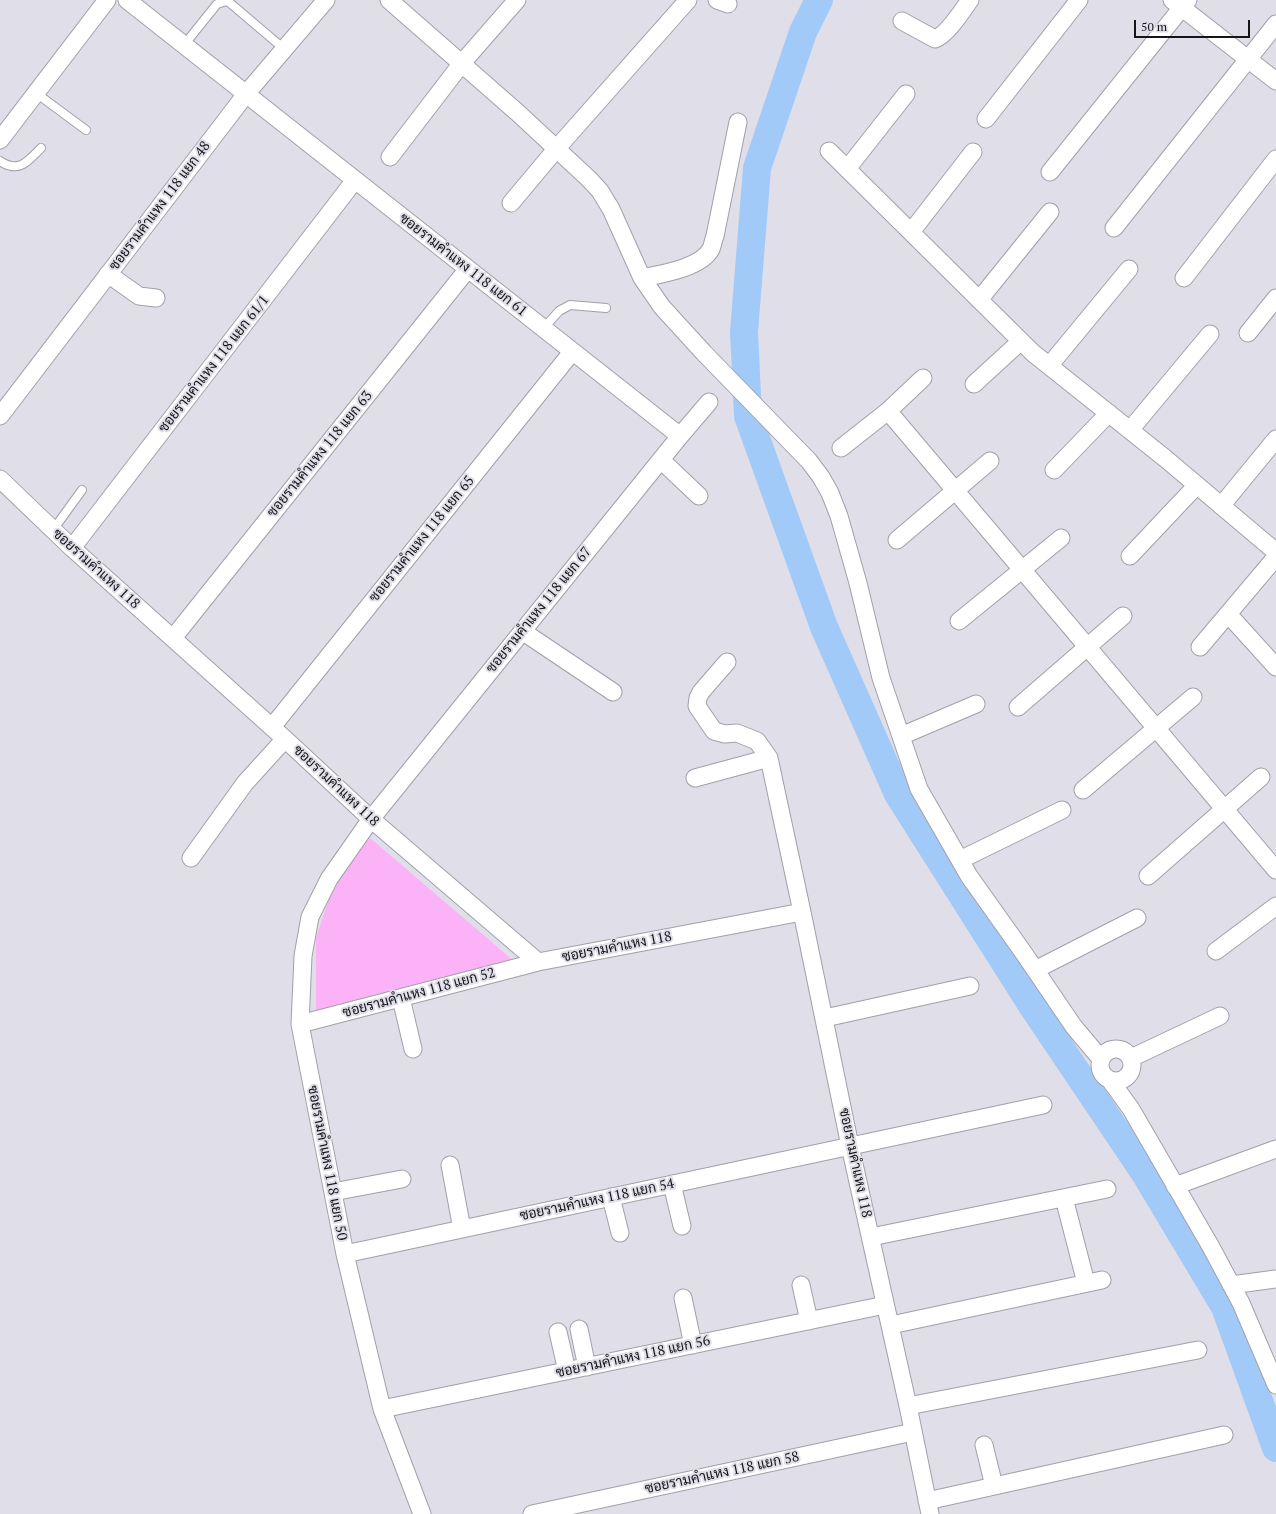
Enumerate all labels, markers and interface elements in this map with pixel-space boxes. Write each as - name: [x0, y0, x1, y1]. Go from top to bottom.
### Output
- scale bar: [1136, 12, 1252, 38]
- text: 50 m: [1141, 19, 1167, 34]
- street label: ซอยรามคำแหง 118 แยก 48: [106, 138, 214, 274]
- street label: ซอยรามคำแหง 118 แยก 61: [396, 210, 530, 320]
- street label: ซอยรามคำแหง 118 แยก 61/1: [155, 292, 273, 436]
- street label: ซอยรามคำแหง 118 แยก 63: [264, 388, 376, 520]
- street label: ซอยรามคำแหง 118 แยก 65: [366, 473, 478, 605]
- street label: ซอยรามคำแหง 118: [49, 525, 143, 613]
- street label: ซอยรามคำแหง 118 แยก 67: [483, 544, 595, 676]
- street label: ซอยรามคำแหง 118: [290, 742, 382, 830]
- street label: ซอยรามคำแหง 118: [561, 928, 673, 966]
- street label: ซอยรามคำแหง 118 แยก 52: [341, 965, 497, 1021]
- street label: ซอยรามคำแหง 118 แยก 50: [304, 1084, 350, 1242]
- street label: ซอยรามคำแหง 118: [835, 1107, 875, 1219]
- street label: ซอยรามคำแหง 118 แยก 54: [518, 1175, 676, 1225]
- street label: ซอยรามคำแหง 118 แยก 56: [554, 1332, 712, 1382]
- street label: ซอยรามคำแหง 118 แยก 58: [643, 1448, 801, 1498]

